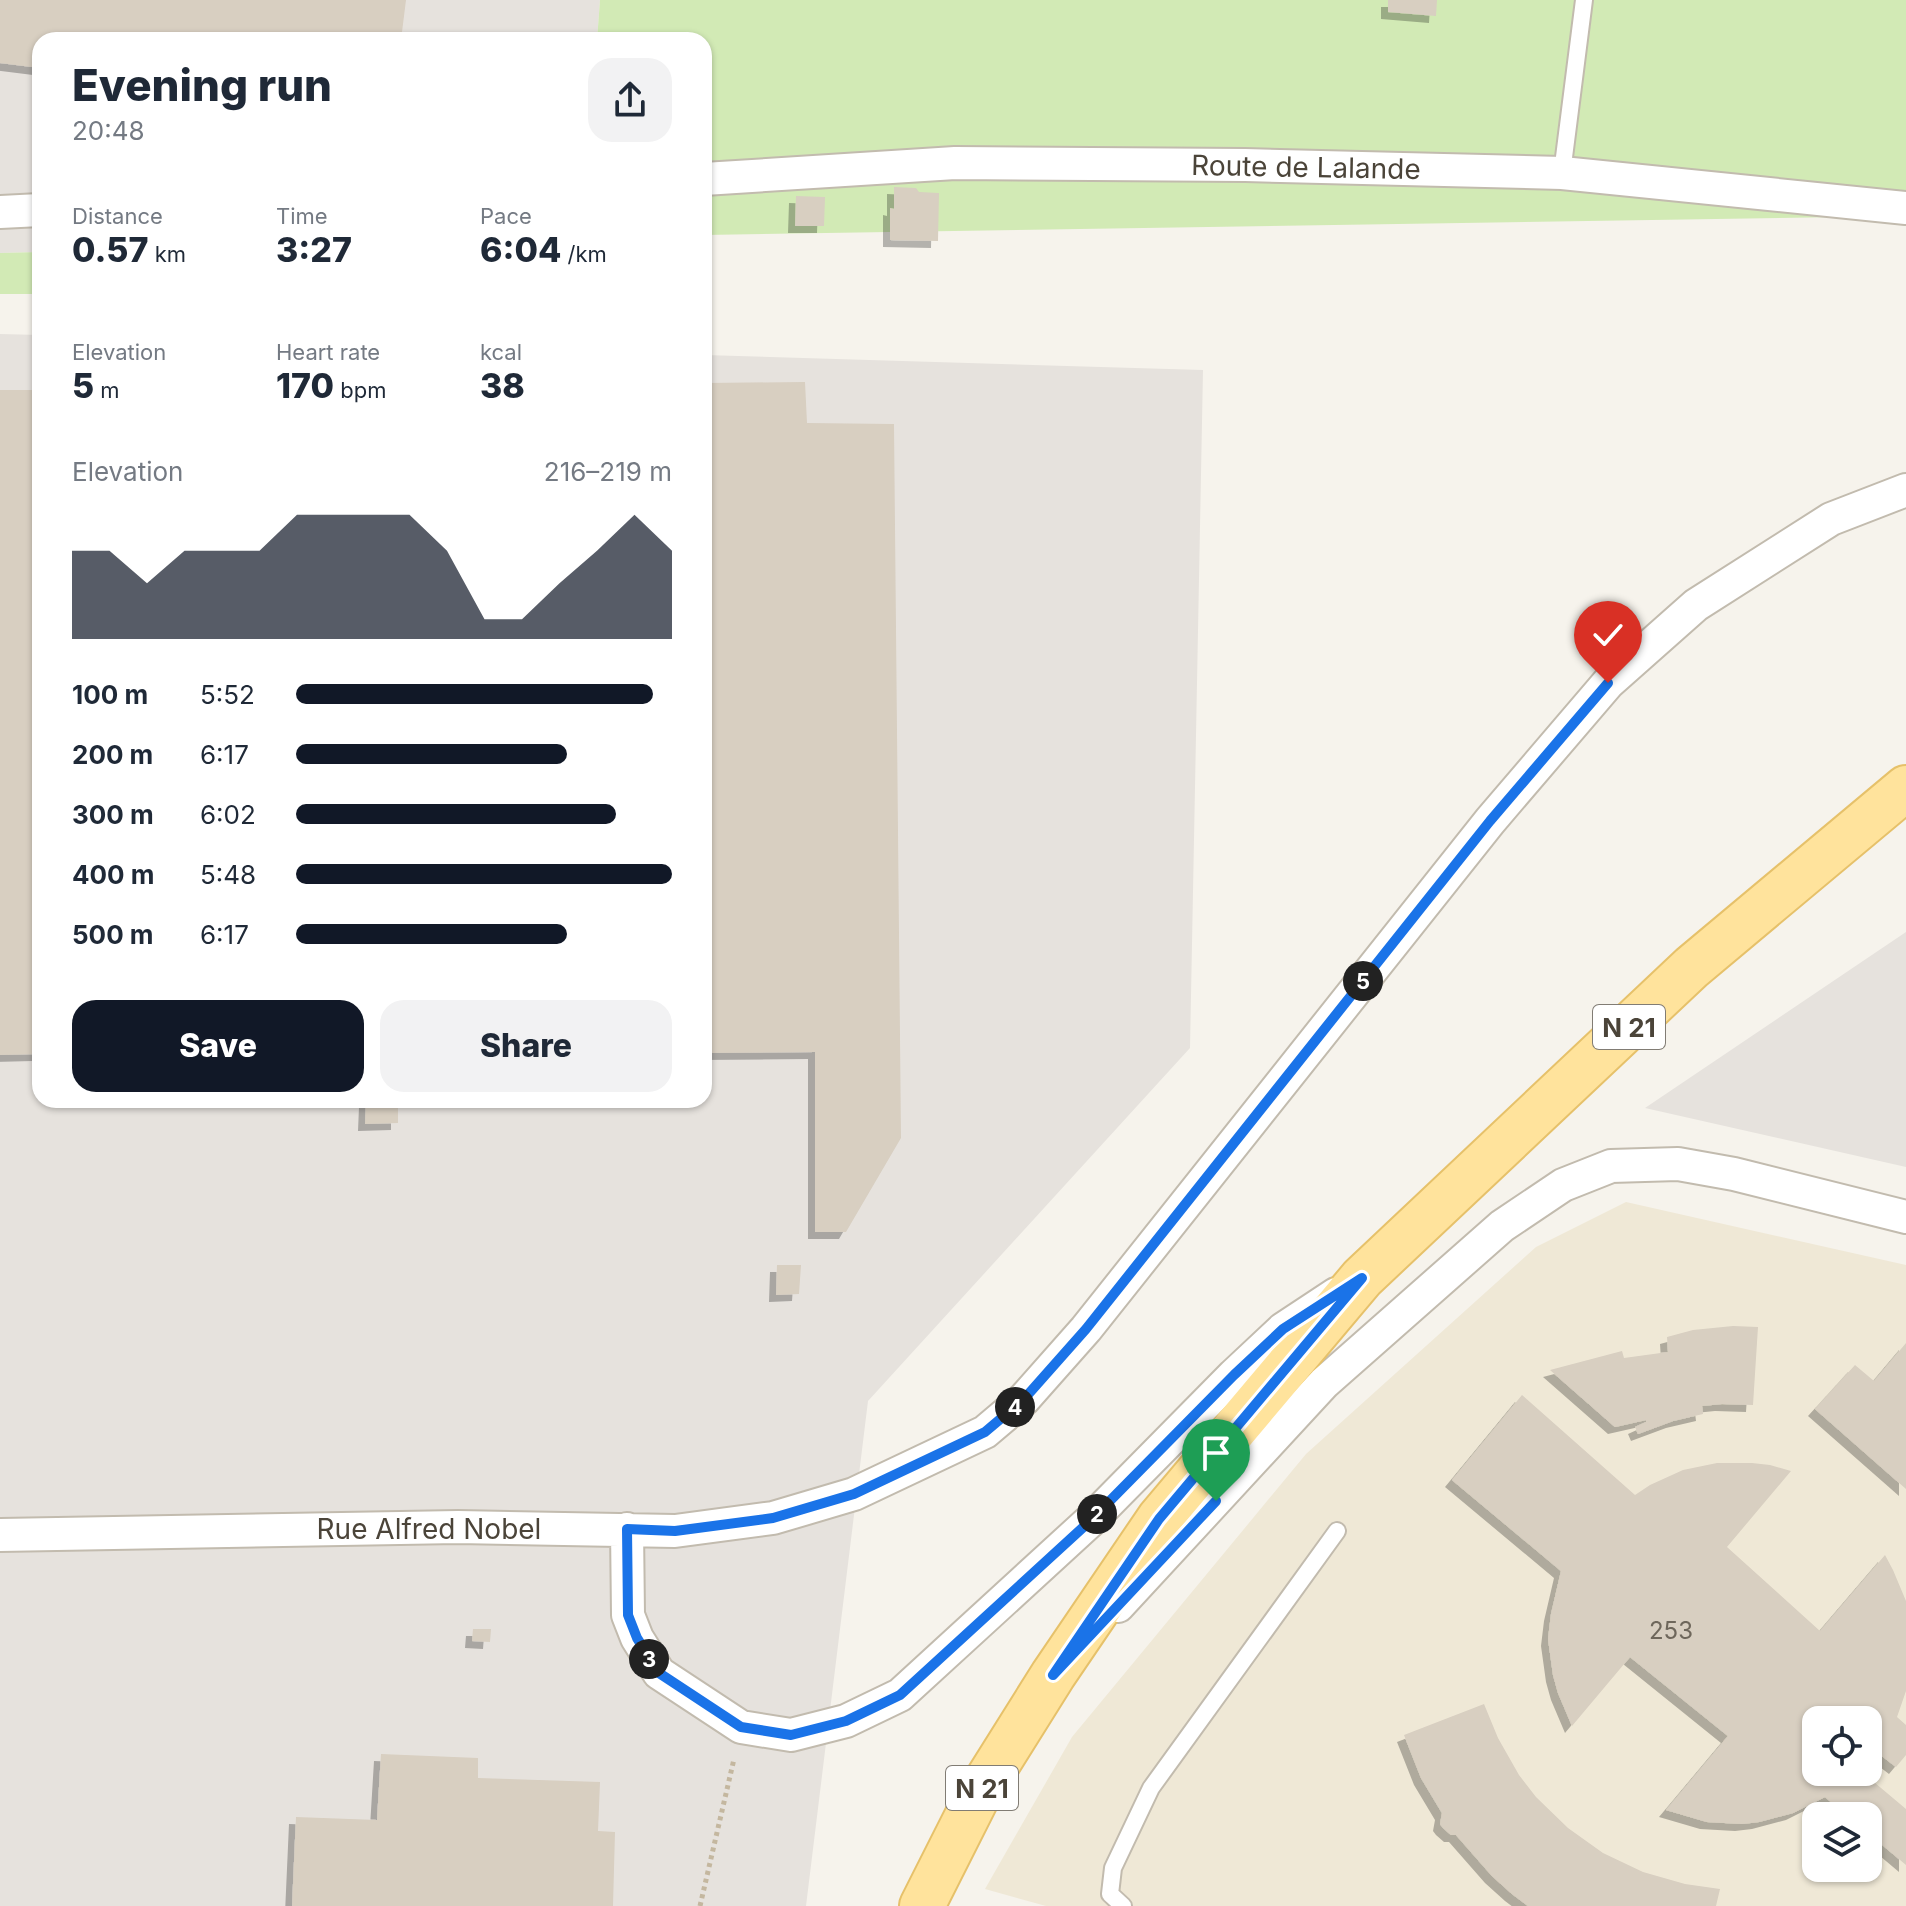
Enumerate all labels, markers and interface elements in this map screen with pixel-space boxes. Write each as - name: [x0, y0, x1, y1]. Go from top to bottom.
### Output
- text: Evening run: [72, 58, 332, 112]
- button: share: [588, 58, 672, 142]
- text: 20:48: [72, 115, 145, 146]
- street label: Route de Lalande: [1191, 148, 1421, 186]
- text: Distance: [72, 203, 163, 229]
- text: Time: [276, 203, 328, 229]
- text: Pace: [480, 203, 532, 229]
- text: 0.57: [72, 229, 149, 270]
- text: 3:27: [276, 229, 352, 270]
- text: 6:04: [480, 229, 561, 270]
- text: km: [149, 241, 186, 267]
- text: /km: [561, 241, 607, 267]
- text: Elevation: [72, 339, 166, 365]
- text: Heart rate: [276, 339, 380, 365]
- text: kcal: [480, 339, 522, 365]
- text: 5: [72, 365, 94, 406]
- text: 170: [276, 365, 334, 406]
- text: 38: [480, 365, 525, 406]
- text: m: [94, 377, 120, 403]
- text: bpm: [334, 377, 386, 403]
- text: Elevation: [72, 456, 183, 487]
- text: 216–219 m: [544, 456, 672, 487]
- pin: [1574, 601, 1642, 683]
- icon: check: [1586, 613, 1630, 657]
- text: 100 m: [72, 679, 148, 710]
- text: 5:52: [200, 679, 255, 710]
- text: 200 m: [72, 739, 153, 770]
- text: 6:17: [200, 739, 249, 770]
- text: 300 m: [72, 799, 154, 830]
- text: 6:02: [200, 799, 256, 830]
- text: 400 m: [72, 859, 155, 890]
- text: 5:48: [200, 859, 256, 890]
- text: 500 m: [72, 919, 154, 950]
- text: 6:17: [200, 919, 249, 950]
- pin: 5: [1343, 961, 1383, 1001]
- text: 5: [1356, 968, 1370, 994]
- button: Save: [72, 1000, 364, 1092]
- button: Share: [380, 1000, 672, 1092]
- road number: N 21: [1593, 1005, 1665, 1049]
- pin: 4: [995, 1387, 1035, 1427]
- text: 4: [1008, 1394, 1022, 1420]
- pin: [1182, 1419, 1250, 1501]
- icon: arrive: [1194, 1431, 1238, 1475]
- pin: 2: [1077, 1494, 1117, 1534]
- text: 2: [1090, 1501, 1104, 1527]
- street label: Rue Alfred Nobel: [317, 1512, 541, 1546]
- house number: 253: [1649, 1616, 1693, 1645]
- pin: 3: [629, 1639, 669, 1679]
- text: 3: [642, 1646, 656, 1672]
- map controls: [1802, 1706, 1882, 1882]
- button: locate: [1802, 1706, 1882, 1786]
- road number: N 21: [946, 1766, 1018, 1810]
- button: layers: [1802, 1802, 1882, 1882]

